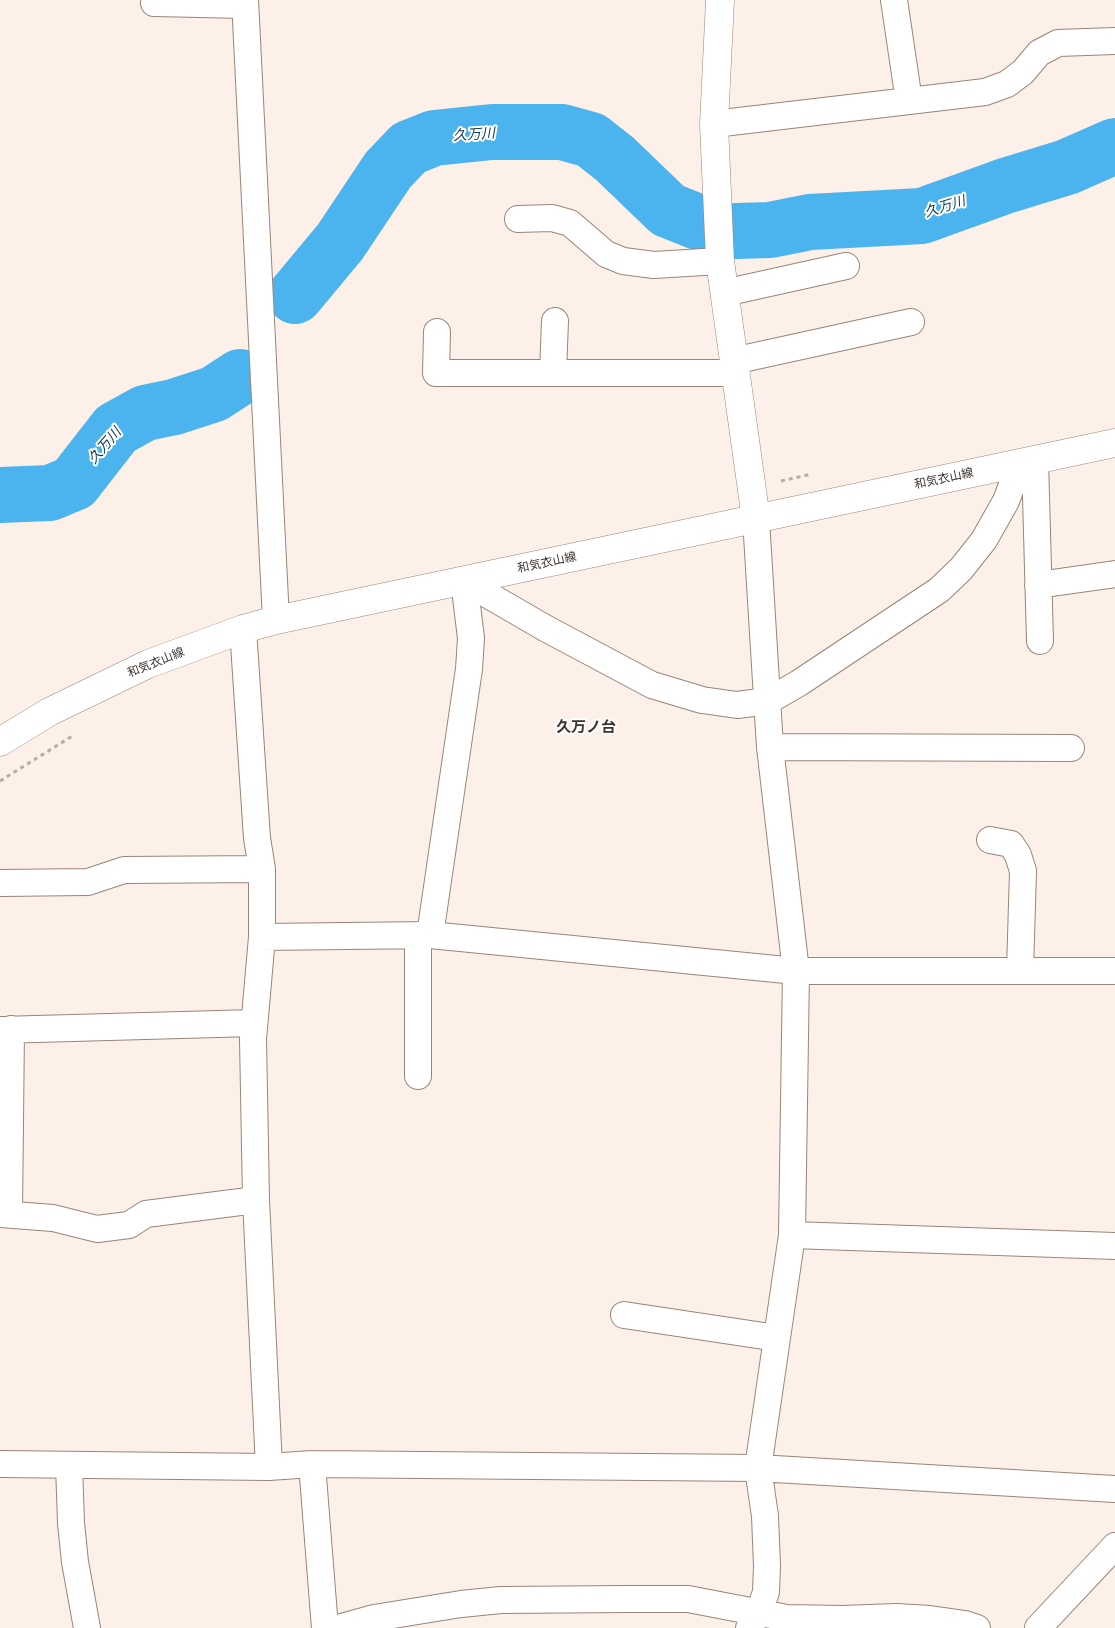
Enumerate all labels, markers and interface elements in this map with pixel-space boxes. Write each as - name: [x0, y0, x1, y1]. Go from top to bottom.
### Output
- water label: 久万川: [452, 125, 496, 145]
- water label: 久万川: [922, 193, 968, 221]
- water label: 久万川: [85, 425, 125, 467]
- street label: 和気衣山線: [913, 466, 975, 492]
- street label: 和気衣山線: [516, 550, 578, 576]
- street label: 和気衣山線: [125, 645, 187, 681]
- district label: 久万ノ台: [556, 719, 616, 737]

